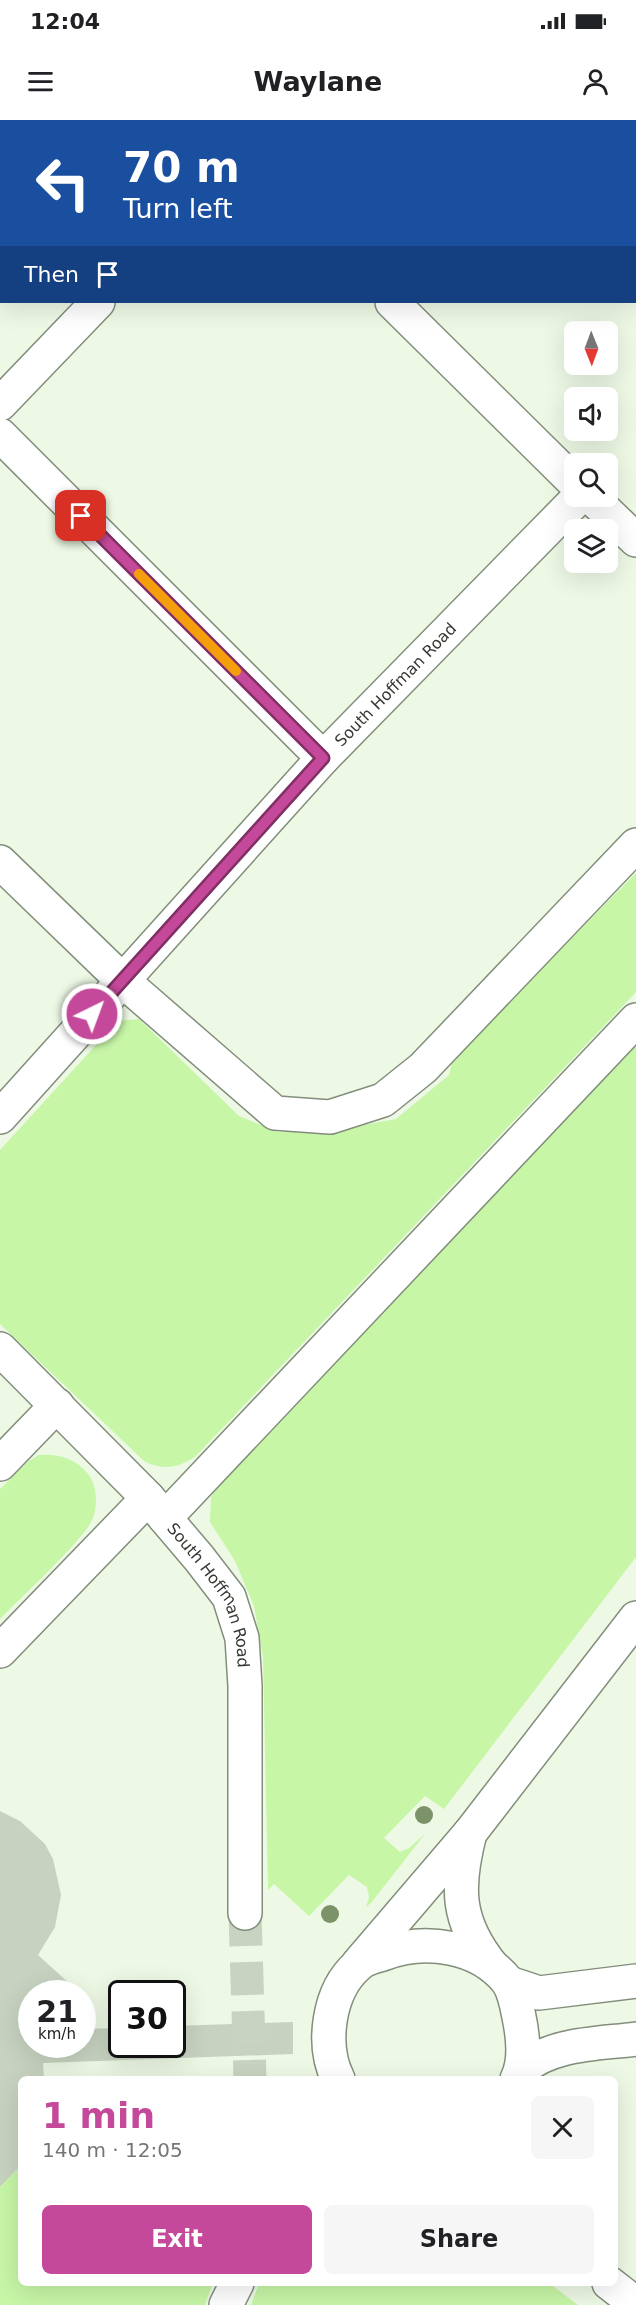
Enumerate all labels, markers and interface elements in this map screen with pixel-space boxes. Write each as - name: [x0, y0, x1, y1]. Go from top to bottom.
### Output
- text: 12:04: [30, 9, 100, 34]
- icon: menu: [24, 65, 57, 98]
- icon: person: [579, 65, 612, 98]
- text: Waylane: [254, 66, 382, 97]
- text: 70 m: [123, 143, 240, 192]
- icon: left: [24, 144, 102, 222]
- text: Turn left: [123, 193, 233, 224]
- icon: arrive: [91, 258, 124, 291]
- text: Then: [24, 262, 79, 287]
- north arrow: [564, 321, 618, 375]
- map controls: [564, 321, 618, 573]
- button: sound: [564, 387, 618, 441]
- button: search: [564, 453, 618, 507]
- pin: [55, 490, 106, 541]
- icon: arrive: [64, 499, 97, 532]
- button: layers: [564, 519, 618, 573]
- street label: South Hoffman Road: [331, 619, 460, 750]
- position arrow: [60, 982, 124, 1046]
- street label: South Hoffman Road: [163, 1519, 253, 1668]
- speed limit sign: 30: [108, 1980, 186, 2058]
- text: 21: [36, 1994, 78, 2029]
- text: km/h: [38, 2025, 76, 2043]
- text: 1 min: [42, 2095, 155, 2136]
- button: close: [531, 2096, 594, 2159]
- text: 140 m · 12:05: [42, 2138, 183, 2162]
- button: Exit: [42, 2205, 312, 2274]
- button: Share: [324, 2205, 594, 2274]

